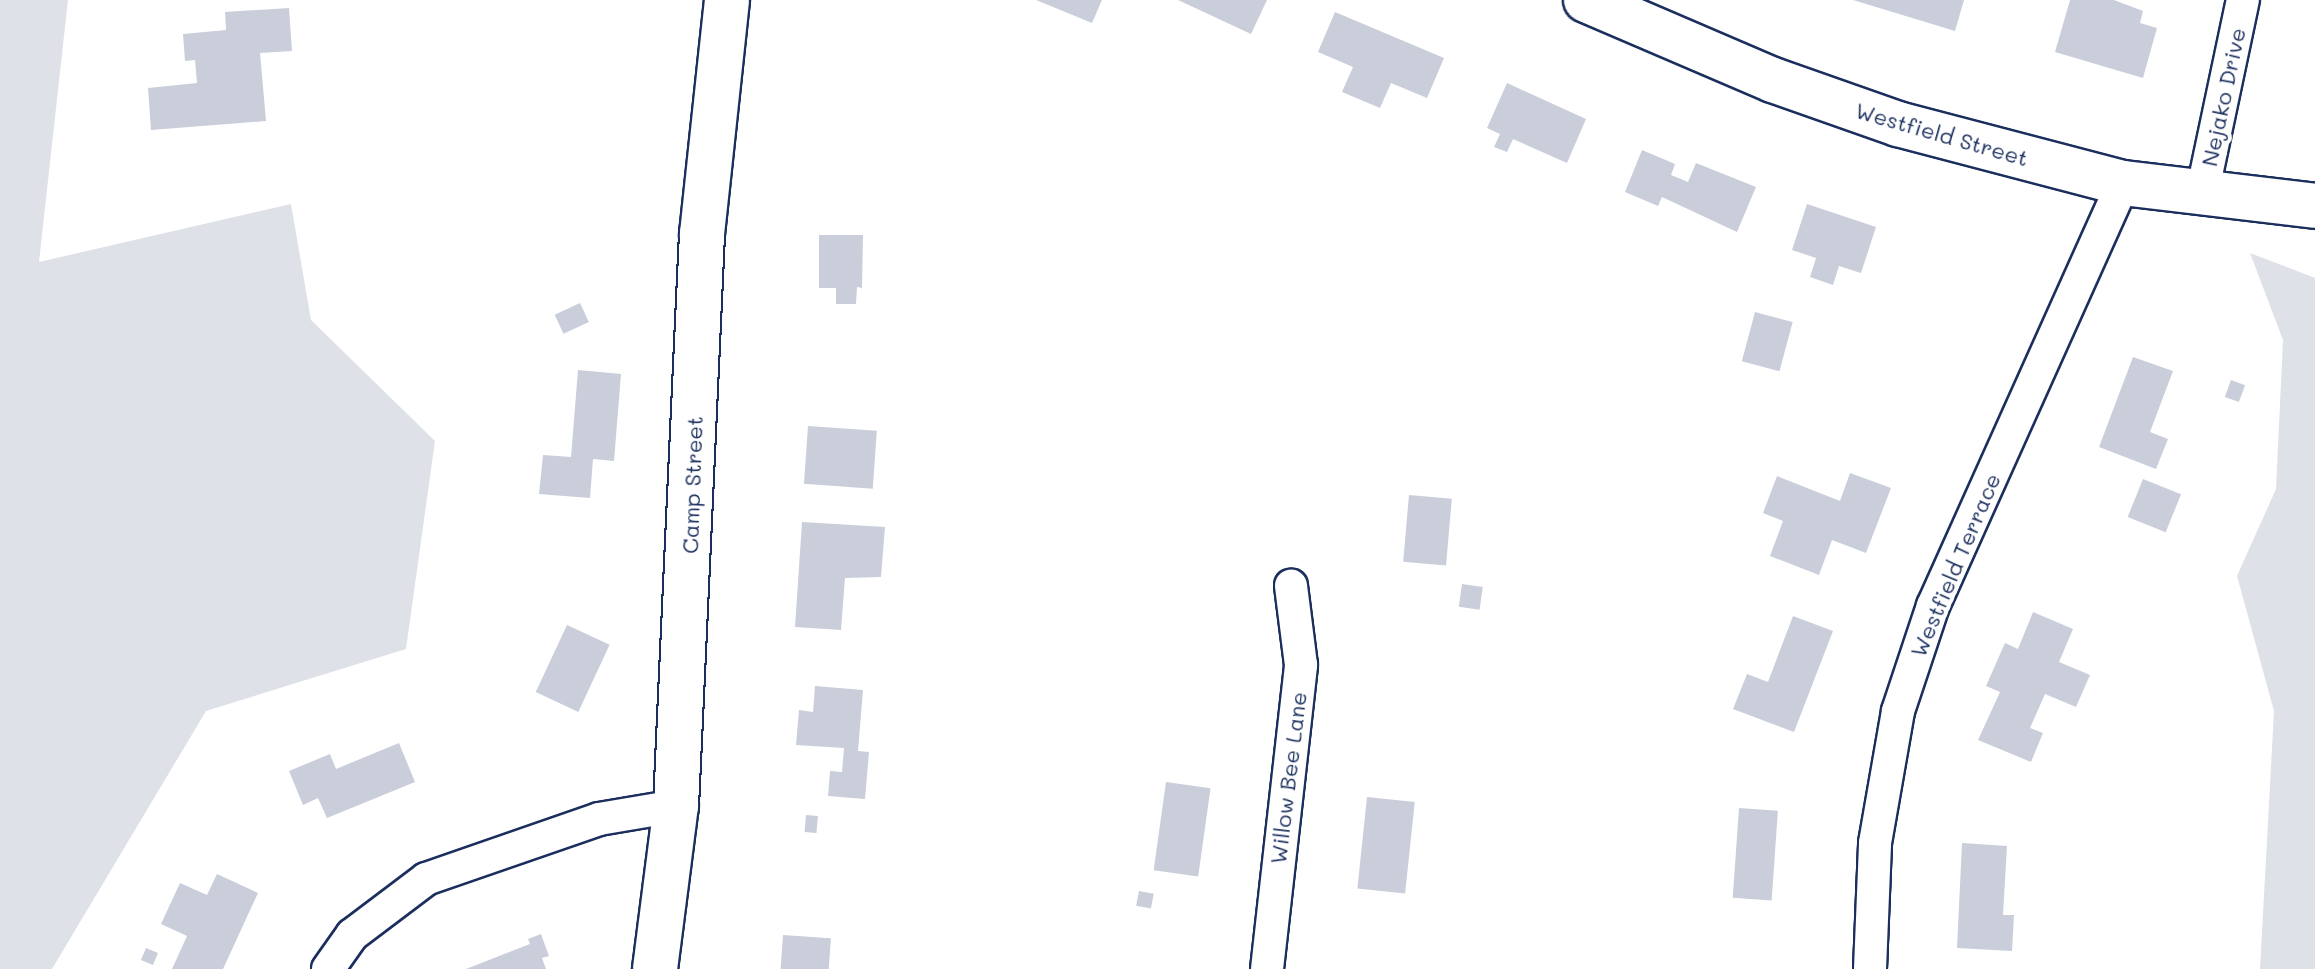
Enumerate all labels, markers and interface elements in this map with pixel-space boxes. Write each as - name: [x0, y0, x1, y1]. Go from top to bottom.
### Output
- street label: Nejako Drive: [2195, 25, 2251, 169]
- street label: Westfield Street: [1852, 97, 2032, 171]
- street label: Camp Street: [676, 416, 708, 554]
- street label: Westfield Terrace: [1904, 469, 2006, 661]
- street label: Willow Bee Lane: [1264, 690, 1312, 866]

